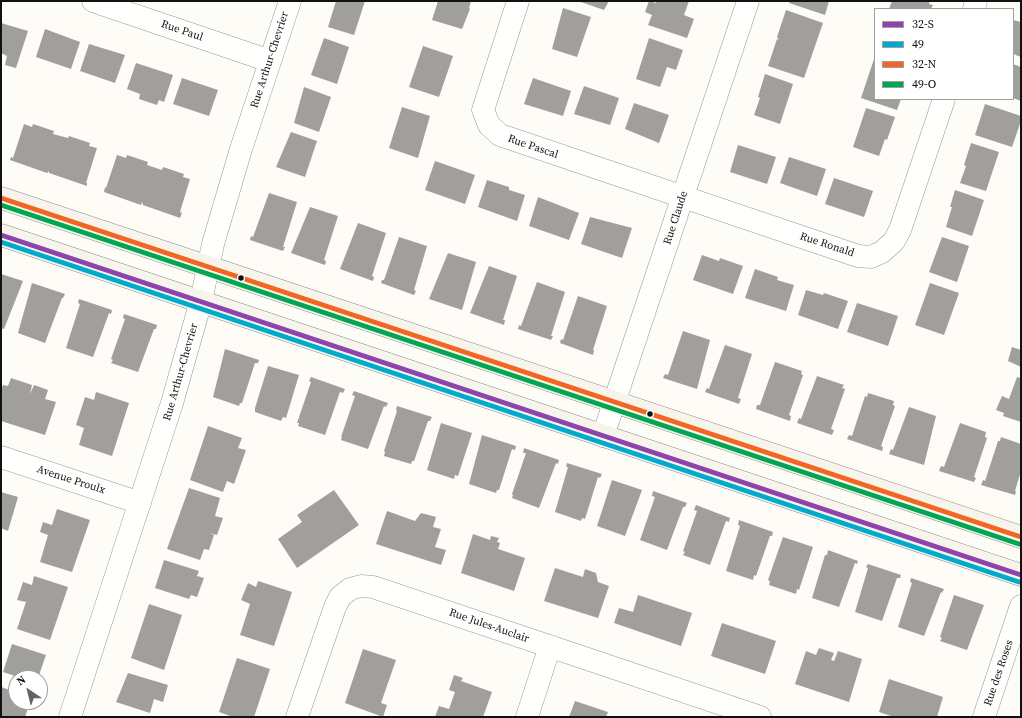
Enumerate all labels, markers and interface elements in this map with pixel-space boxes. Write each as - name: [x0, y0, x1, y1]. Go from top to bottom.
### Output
- legend: [874, 8, 1014, 100]
- street label: Rue Arthur-Chevrier: [248, 10, 292, 110]
- text: 32-S: [912, 16, 934, 32]
- street label: Rue Paul: [159, 18, 205, 44]
- text: 49: [912, 36, 924, 52]
- text: 32-N: [912, 56, 936, 72]
- text: 49-O: [912, 76, 936, 92]
- street label: Rue Pascal: [506, 132, 560, 162]
- street label: Rue Claude: [661, 190, 691, 246]
- street label: Rue Ronald: [798, 230, 856, 260]
- unlabelled marker: [236, 273, 246, 283]
- street label: Rue Arthur-Chevrier: [161, 322, 201, 422]
- unlabelled marker: [645, 409, 655, 419]
- street label: Avenue Proulx: [35, 463, 107, 497]
- street label: Rue Jules-Auclair: [447, 606, 531, 646]
- street label: Rue des Roses: [982, 638, 1016, 708]
- north arrow: [8, 670, 48, 710]
- text: N: [14, 672, 29, 689]

